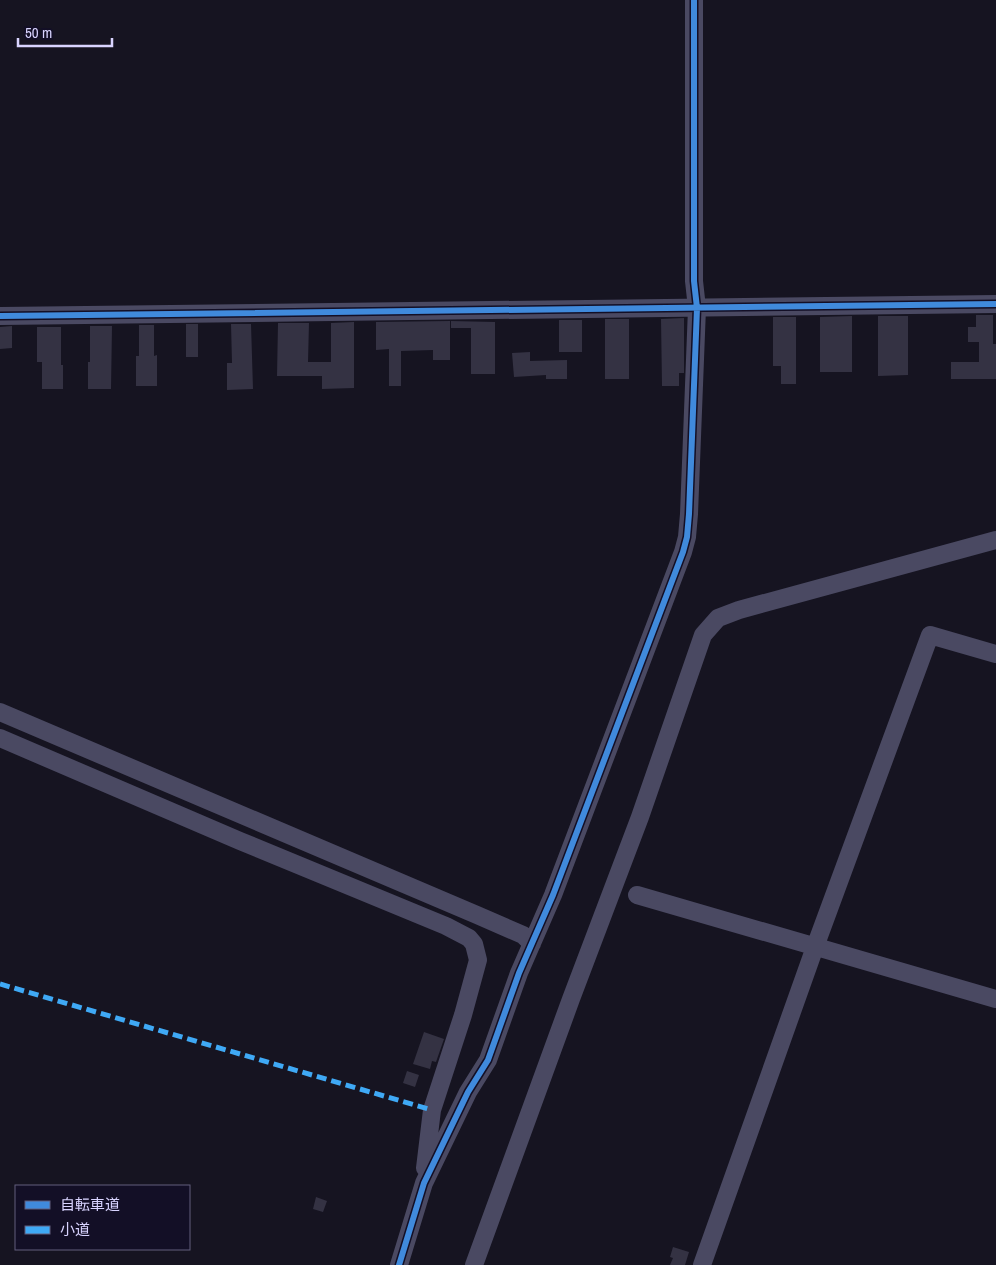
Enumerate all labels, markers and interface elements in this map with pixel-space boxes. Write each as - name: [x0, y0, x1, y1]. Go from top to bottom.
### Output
- scale bar: [18, 15, 111, 47]
- text: 50 m: [25, 22, 52, 43]
- legend: [15, 1185, 190, 1250]
- text: 自転車道: [60, 1194, 120, 1215]
- text: 小道: [60, 1219, 90, 1240]

